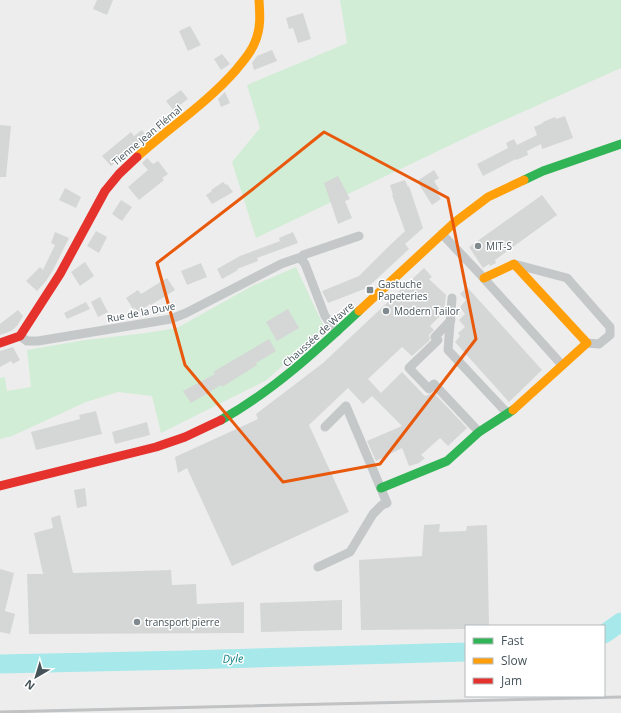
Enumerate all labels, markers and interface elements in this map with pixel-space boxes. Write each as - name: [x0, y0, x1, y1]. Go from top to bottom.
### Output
- street label: Tienne Jean Flémal: [109, 102, 185, 168]
- place label: MIT-S: [486, 239, 512, 253]
- marker: MIT-S: [473, 241, 483, 251]
- place label: Gastuche Papeteries: [378, 277, 428, 303]
- marker: Gastuche Papeteries: [365, 285, 375, 295]
- street label: Rue de la Duve: [106, 298, 177, 326]
- street label: Chaussée de Wavre: [279, 298, 357, 370]
- place label: Modern Tailor: [394, 304, 460, 318]
- marker: Modern Tailor: [381, 306, 391, 316]
- place label: transport pierre: [145, 615, 220, 629]
- marker: transport pierre: [132, 617, 142, 627]
- legend: [465, 625, 605, 697]
- text: Fast: [501, 632, 524, 649]
- water label: Dyle: [223, 650, 244, 666]
- text: Slow: [501, 652, 528, 669]
- north arrow: [16, 657, 56, 697]
- text: Jam: [500, 672, 522, 689]
- text: N: [21, 677, 38, 694]

